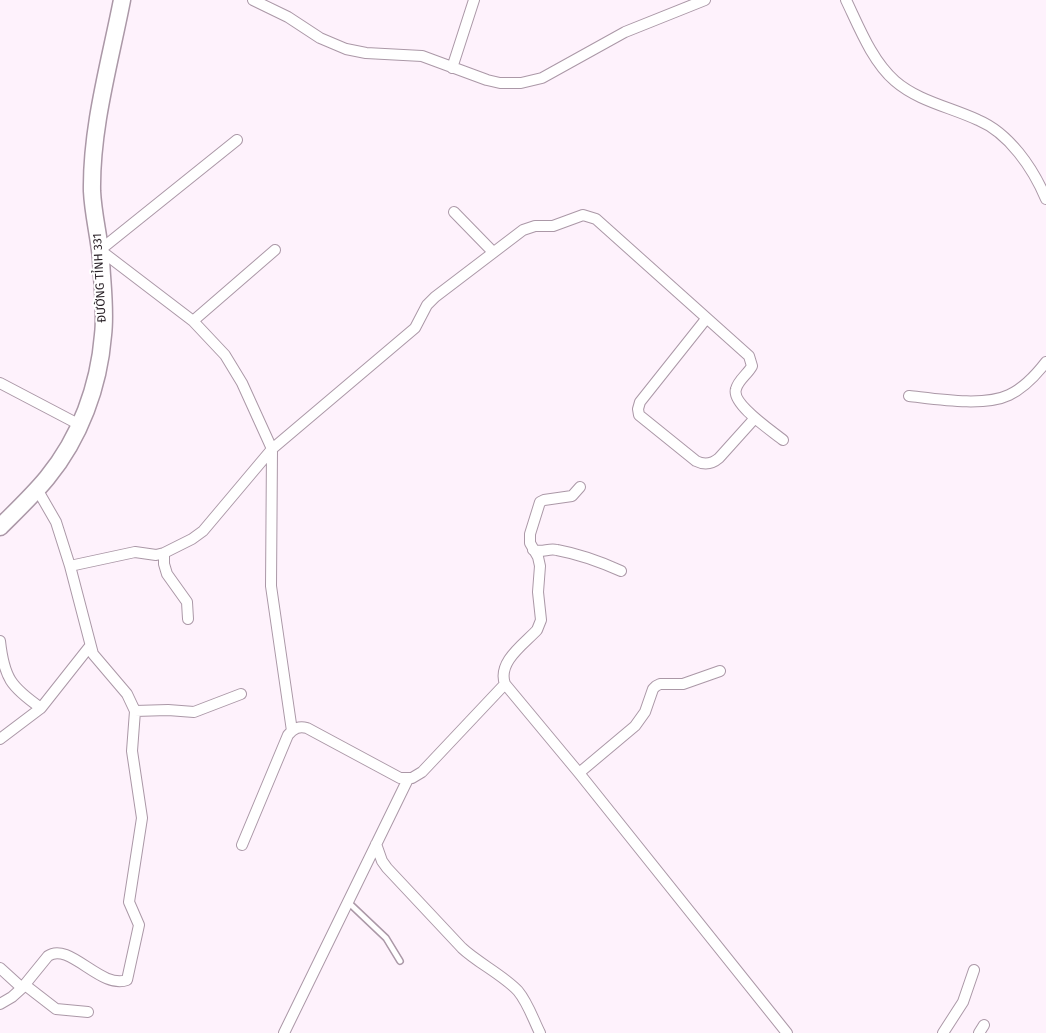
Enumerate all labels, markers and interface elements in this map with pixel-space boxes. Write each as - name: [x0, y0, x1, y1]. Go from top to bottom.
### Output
- street label: ĐƯỜNG TỈNH 331: [90, 233, 110, 323]

